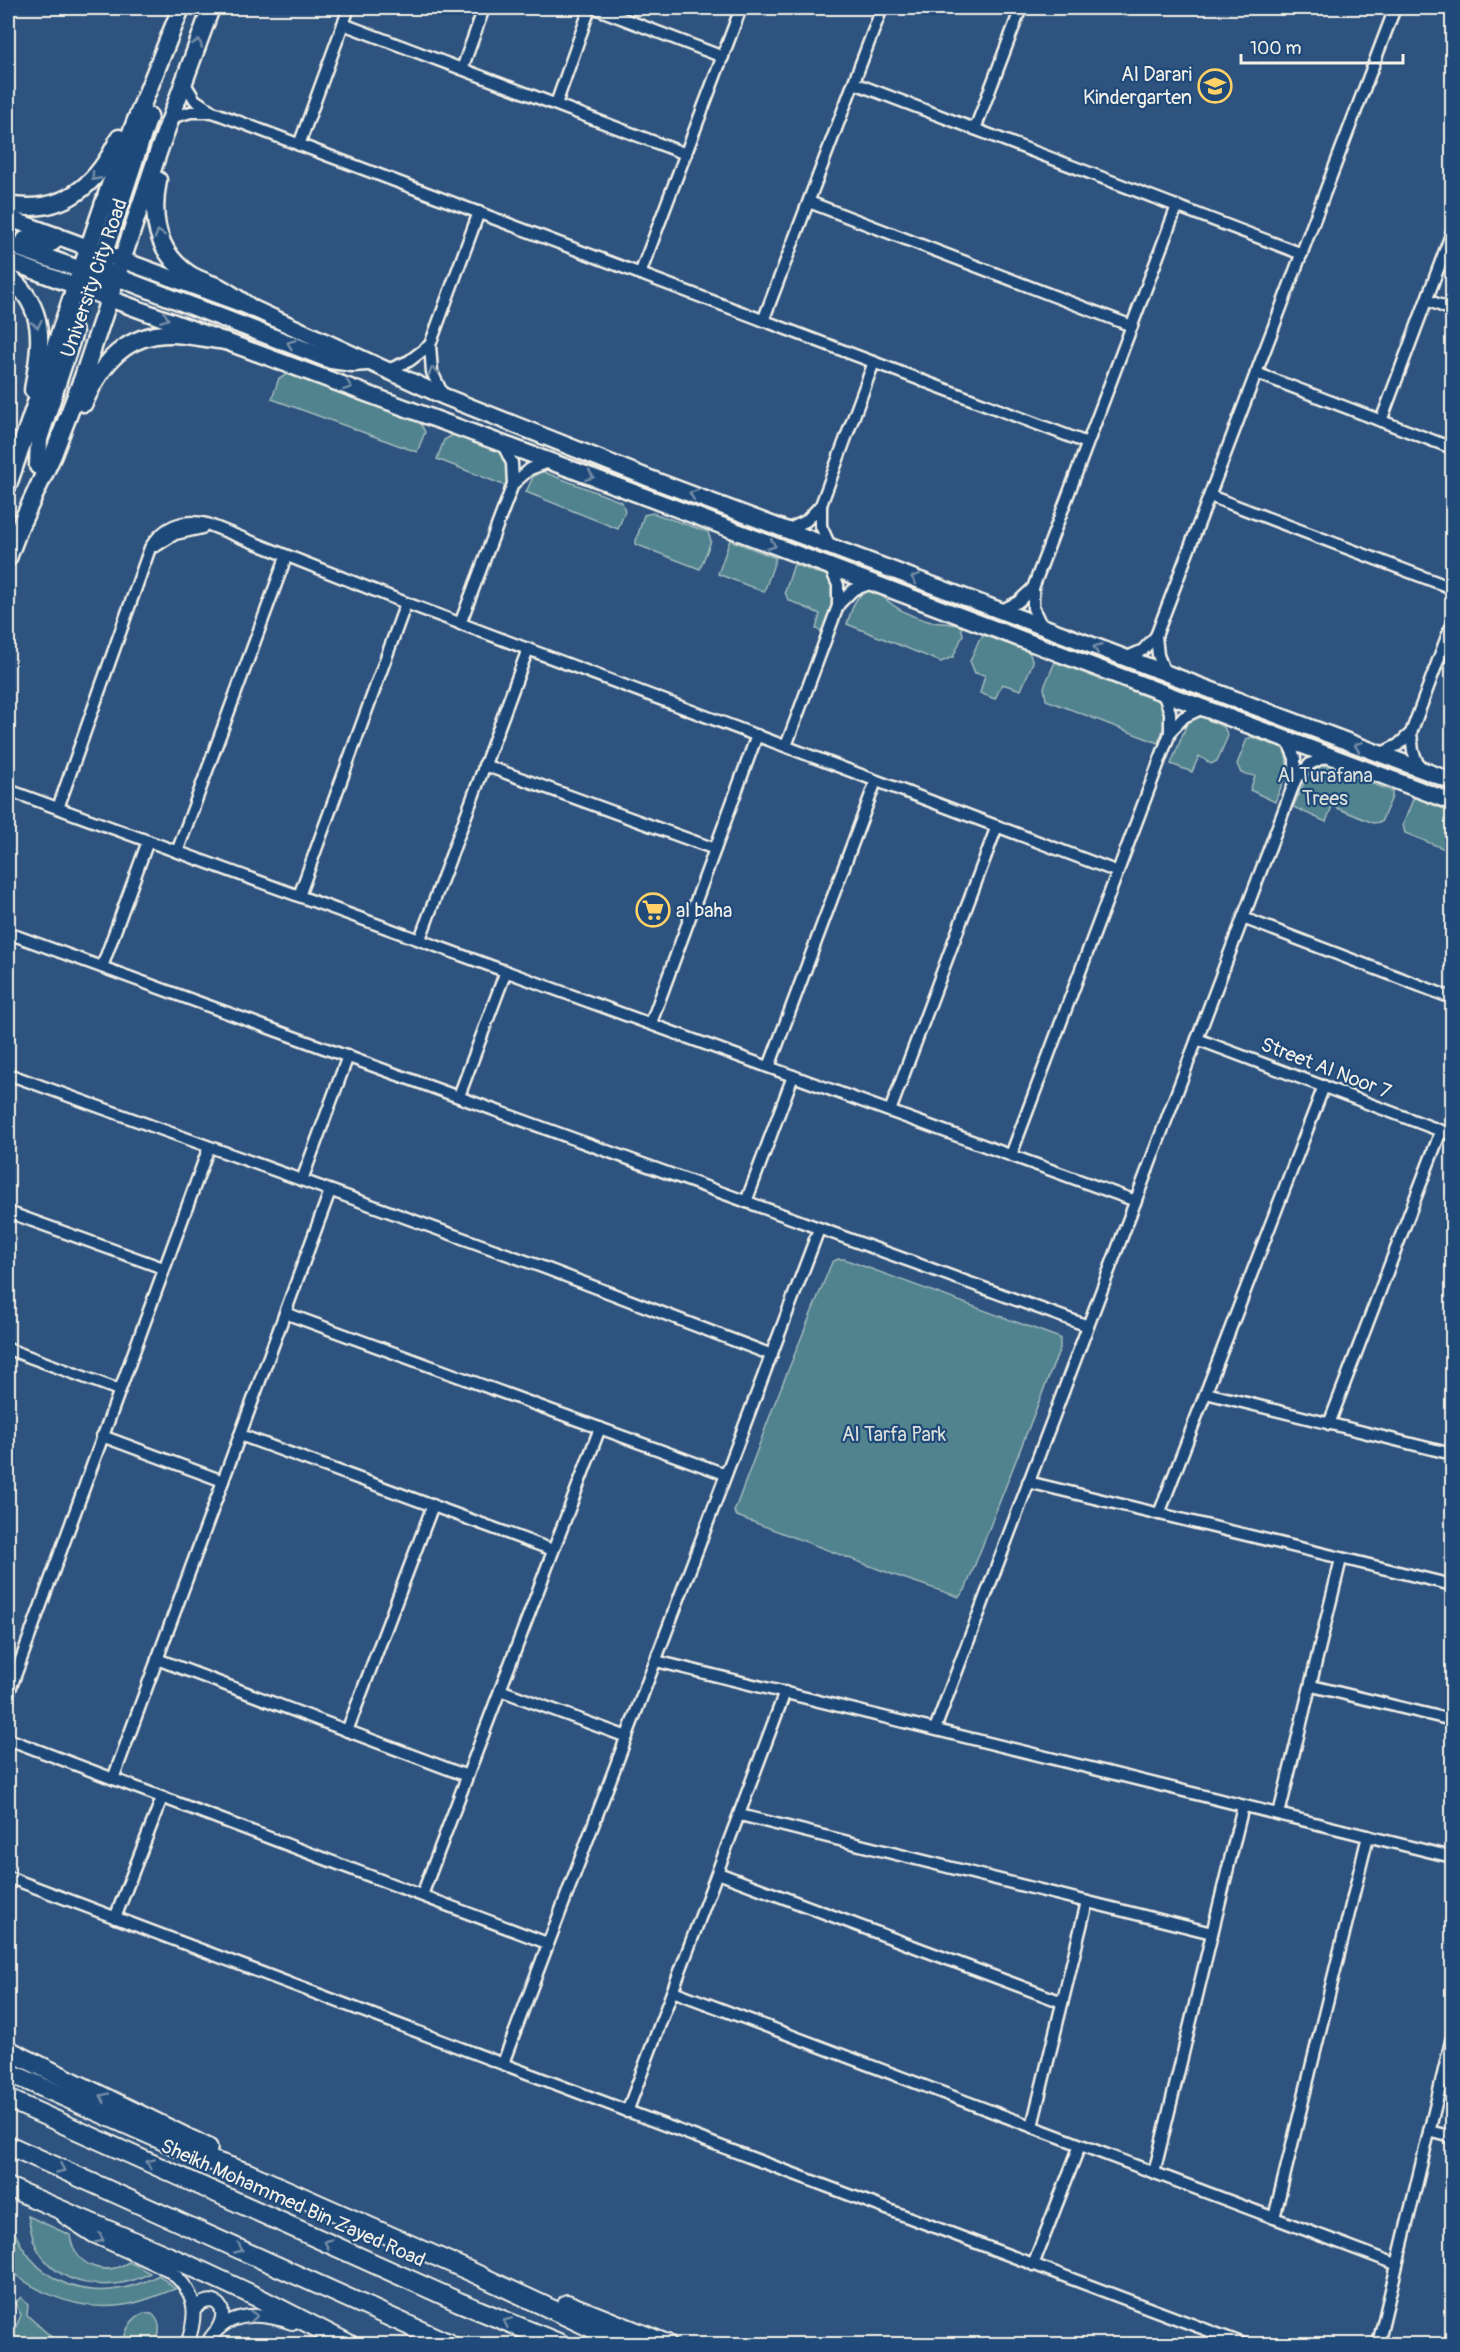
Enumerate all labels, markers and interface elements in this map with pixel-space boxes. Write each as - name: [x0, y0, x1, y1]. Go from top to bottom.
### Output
- scale bar: [1241, 27, 1403, 65]
- text: 100 m: [1250, 37, 1302, 60]
- one-way arrow: [190, 38, 203, 49]
- place label: Al Darari Kindergarten: [1083, 62, 1192, 110]
- school or university icon: Al Darari Kindergarten: [1197, 68, 1233, 104]
- one-way arrow: [91, 170, 102, 181]
- street label: University City Road: [55, 195, 133, 361]
- one-way arrow: [153, 229, 166, 239]
- one-way arrow: [159, 311, 170, 323]
- one-way arrow: [30, 319, 43, 329]
- one-way arrow: [286, 339, 297, 351]
- one-way arrow: [428, 366, 440, 377]
- one-way arrow: [342, 379, 353, 392]
- one-way arrow: [584, 469, 594, 482]
- one-way arrow: [688, 489, 699, 502]
- one-way arrow: [766, 538, 777, 550]
- one-way arrow: [910, 572, 921, 585]
- one-way arrow: [1092, 643, 1103, 655]
- one-way arrow: [1354, 740, 1364, 753]
- park label: Al Turafana Trees: [1277, 763, 1373, 811]
- supermarket icon: al baha: [635, 892, 671, 928]
- place label: al baha: [676, 898, 732, 923]
- street label: Street Al Noor 7: [1257, 1032, 1395, 1104]
- park label: Al Tarfa Park: [842, 1422, 947, 1447]
- one-way arrow: [99, 2092, 110, 2104]
- street label: Sheikh Mohammed Bin Zayed Road: [157, 2133, 429, 2273]
- one-way arrow: [146, 2159, 157, 2171]
- one-way arrow: [55, 2162, 66, 2174]
- one-way arrow: [94, 2232, 105, 2244]
- one-way arrow: [324, 2239, 335, 2251]
- one-way arrow: [233, 2241, 244, 2253]
- one-way arrow: [250, 2310, 259, 2323]
- one-way arrow: [502, 2317, 513, 2329]

